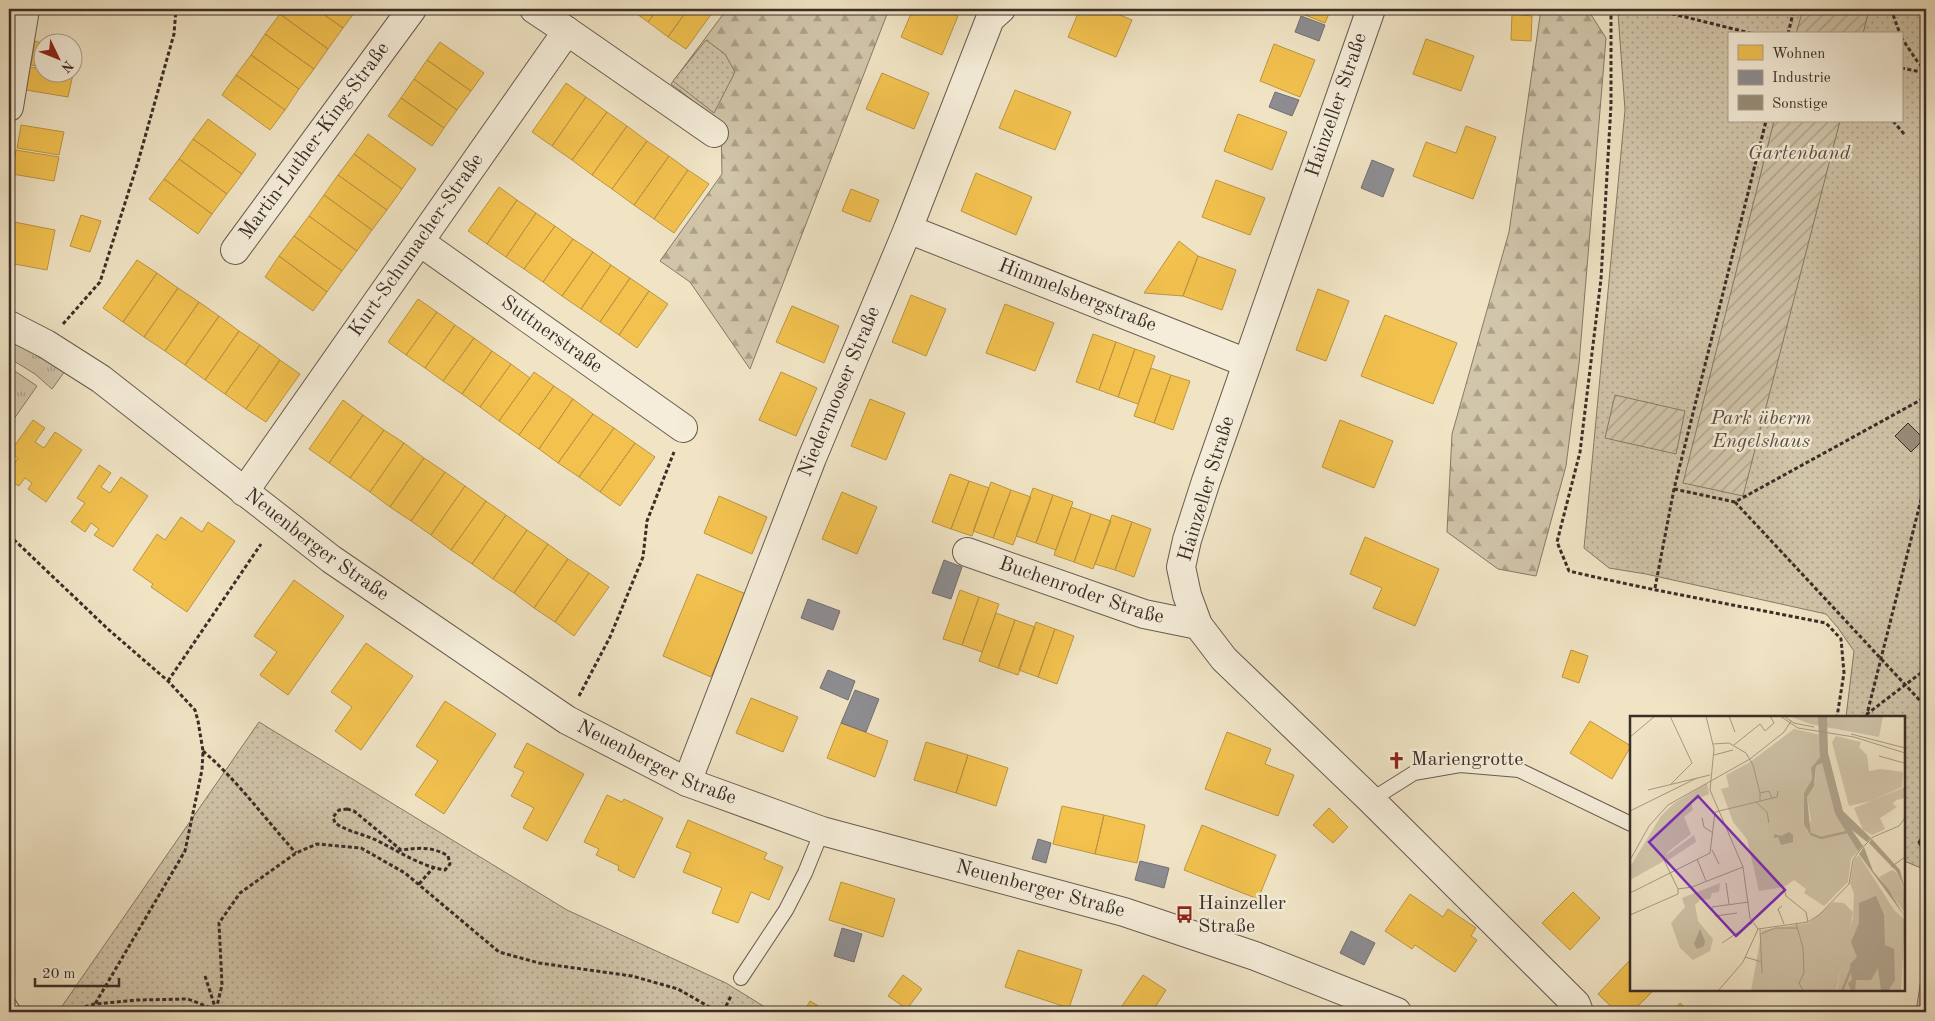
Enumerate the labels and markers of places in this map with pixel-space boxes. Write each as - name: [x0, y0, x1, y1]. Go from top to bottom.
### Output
- church icon: Mariengrotte: [1387, 750, 1407, 770]
- place label: Mariengrotte: [1411, 750, 1523, 770]
- place label: Hainzeller Straße: [1198, 894, 1286, 937]
- bus stop icon: Hainzeller Straße: [1174, 905, 1194, 925]

